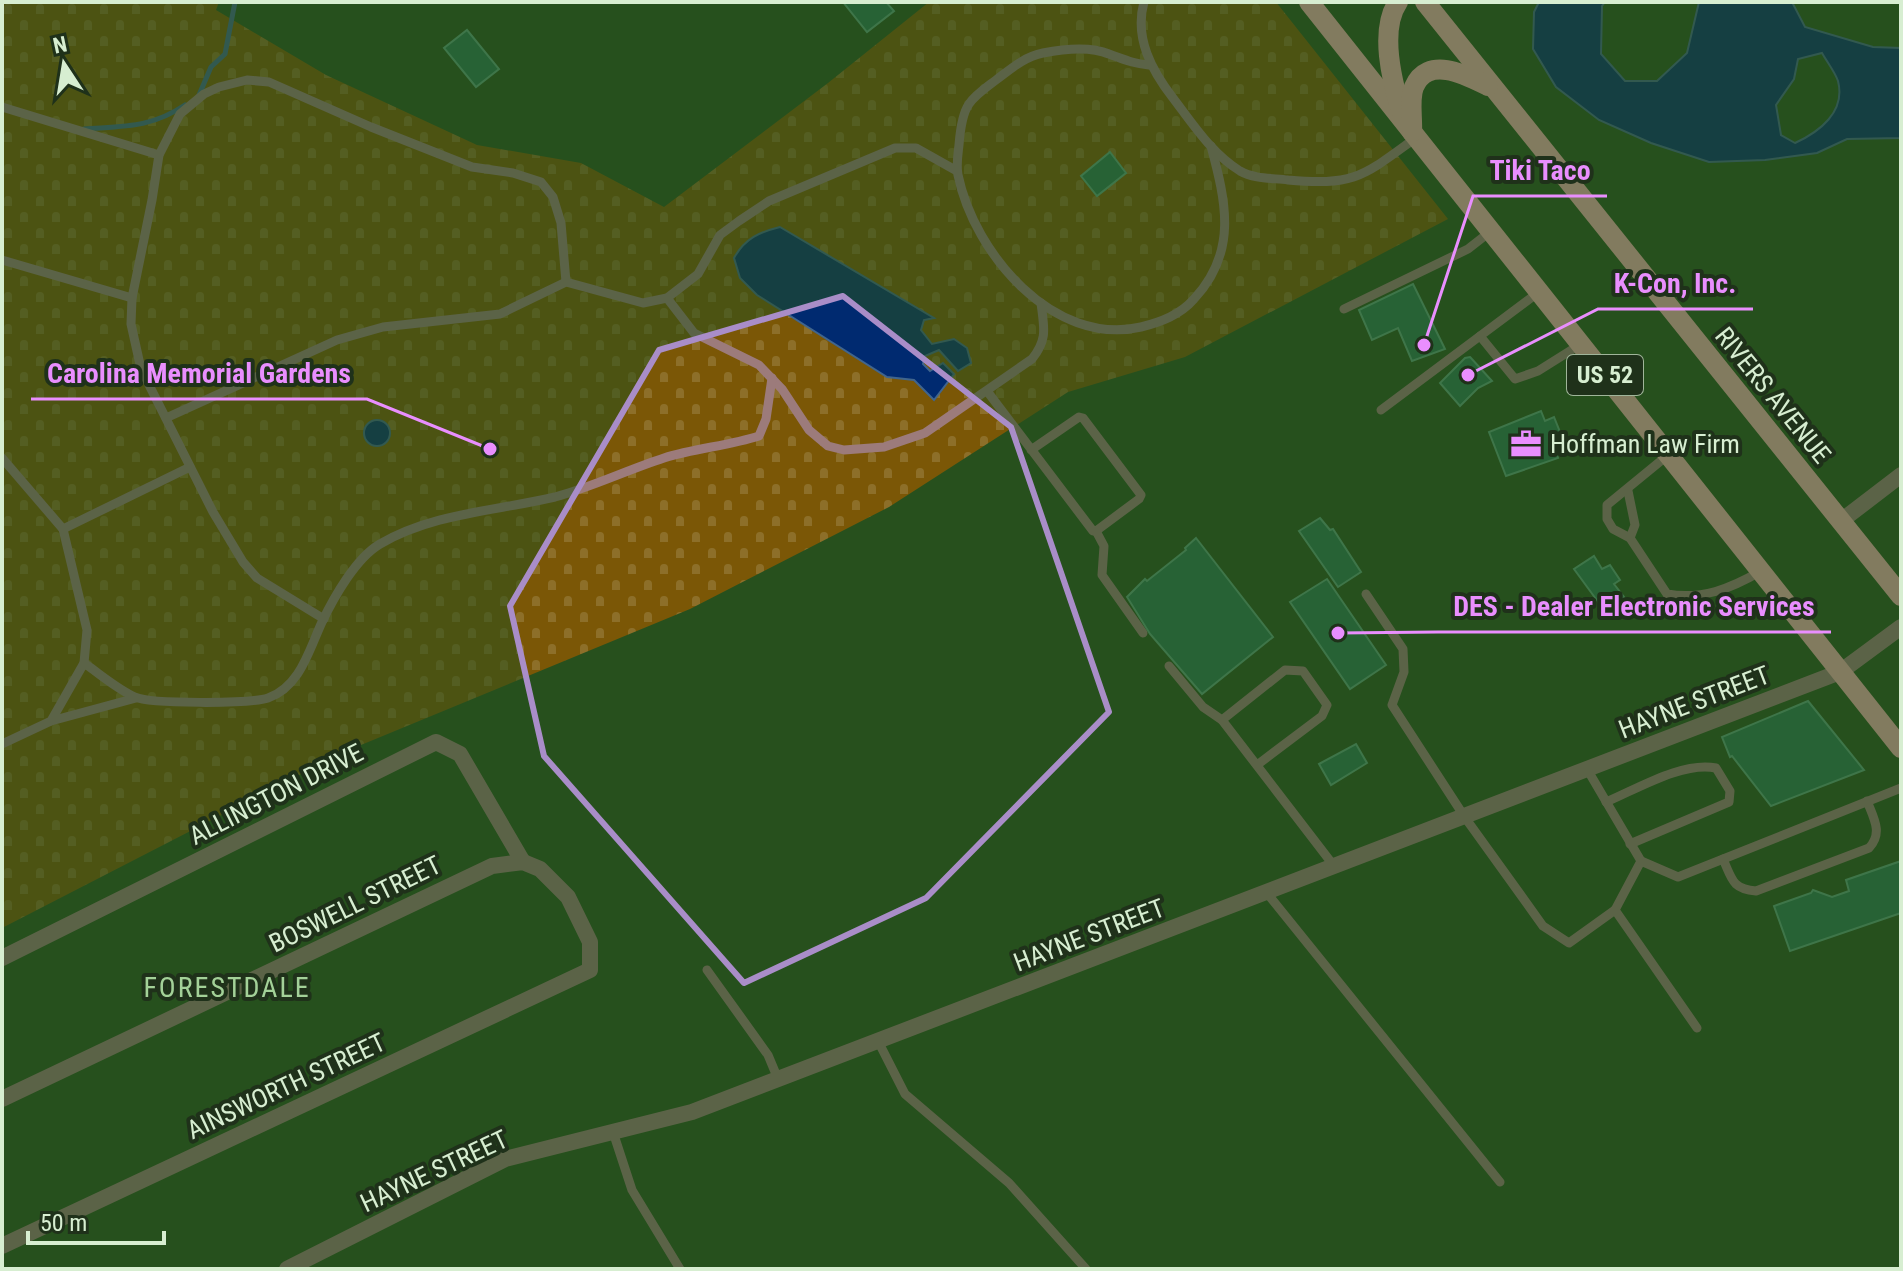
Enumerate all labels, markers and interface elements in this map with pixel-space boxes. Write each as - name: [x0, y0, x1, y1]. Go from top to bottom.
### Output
- north arrow: [24, 24, 104, 104]
- text: N: [51, 31, 69, 59]
- callout: Tiki Taco: [1473, 144, 1607, 196]
- text: Tiki Taco: [1489, 154, 1591, 187]
- callout: K-Con, Inc.: [1598, 257, 1753, 309]
- text: K-Con, Inc.: [1614, 267, 1736, 300]
- street label: RIVERS AVENUE: [1709, 321, 1837, 469]
- callout: Carolina Memorial Gardens: [31, 347, 367, 399]
- road number: US 52: [1567, 355, 1643, 395]
- text: Carolina Memorial Gardens: [47, 357, 351, 390]
- office icon: Hoffman Law Firm: [1509, 427, 1543, 461]
- place label: Hoffman Law Firm: [1550, 429, 1740, 459]
- callout: DES - Dealer Electronic Services: [1438, 580, 1831, 632]
- text: DES - Dealer Electronic Services: [1453, 590, 1815, 623]
- street label: HAYNE STREET: [1614, 659, 1774, 745]
- street label: ALLINGTON DRIVE: [184, 737, 368, 851]
- street label: BOSWELL STREET: [264, 849, 446, 959]
- street label: HAYNE STREET: [1009, 892, 1169, 978]
- district label: FORESTDALE: [143, 971, 311, 1004]
- street label: AINSWORTH STREET: [182, 1027, 390, 1145]
- street label: HAYNE STREET: [355, 1124, 513, 1218]
- scale bar: [28, 1195, 164, 1245]
- text: 50 m: [40, 1209, 87, 1237]

